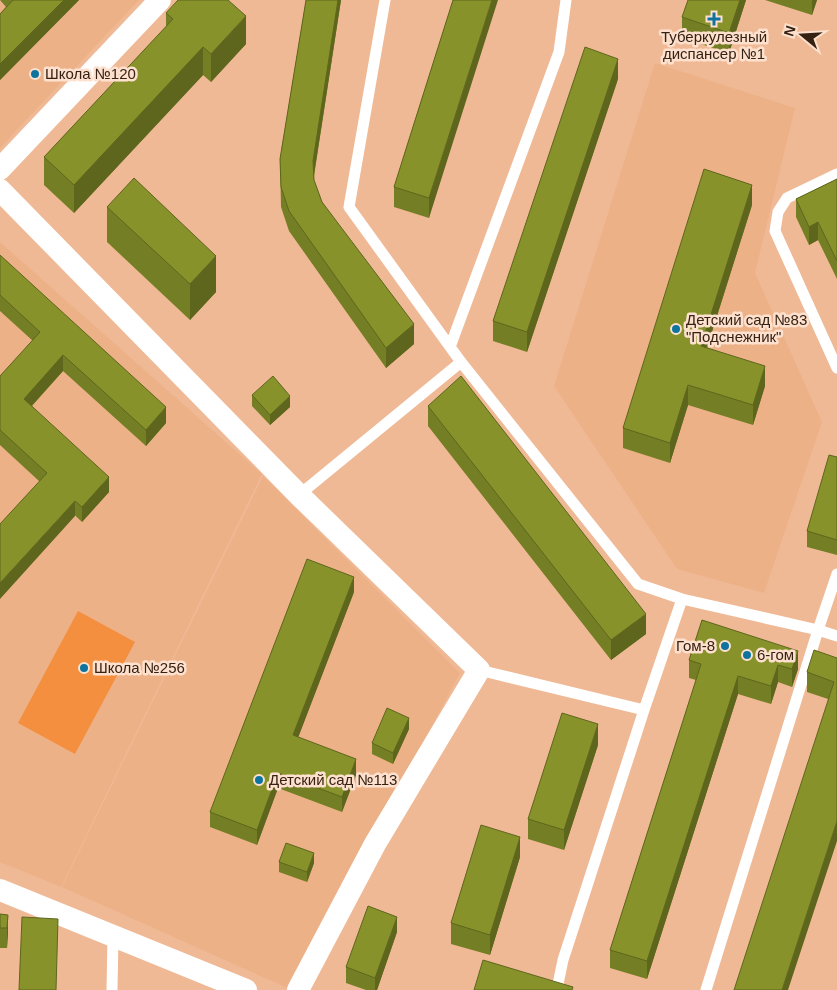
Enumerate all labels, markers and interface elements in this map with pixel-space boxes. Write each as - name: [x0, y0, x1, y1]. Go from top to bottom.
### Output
- north arrow: [777, 10, 827, 60]
- marker: Туберкулезный диспансер №1: [707, 12, 721, 26]
- text: N: [780, 24, 799, 38]
- place label: Туберкулезный диспансер №1: [661, 28, 767, 62]
- place label: Школа №120: [45, 65, 136, 82]
- marker: Школа №120: [29, 68, 41, 80]
- place label: Детский сад №83 "Подснежник": [686, 311, 807, 345]
- marker: Детский сад №83 "Подснежник": [670, 323, 682, 335]
- place label: Гом-8: [676, 637, 715, 654]
- marker: Гом-8: [719, 640, 731, 652]
- place label: 6-гом: [757, 646, 794, 663]
- marker: 6-гом: [741, 649, 753, 661]
- place label: Школа №256: [94, 659, 185, 676]
- marker: Школа №256: [78, 662, 90, 674]
- place label: Детский сад №113: [269, 771, 397, 788]
- marker: Детский сад №113: [253, 774, 265, 786]

